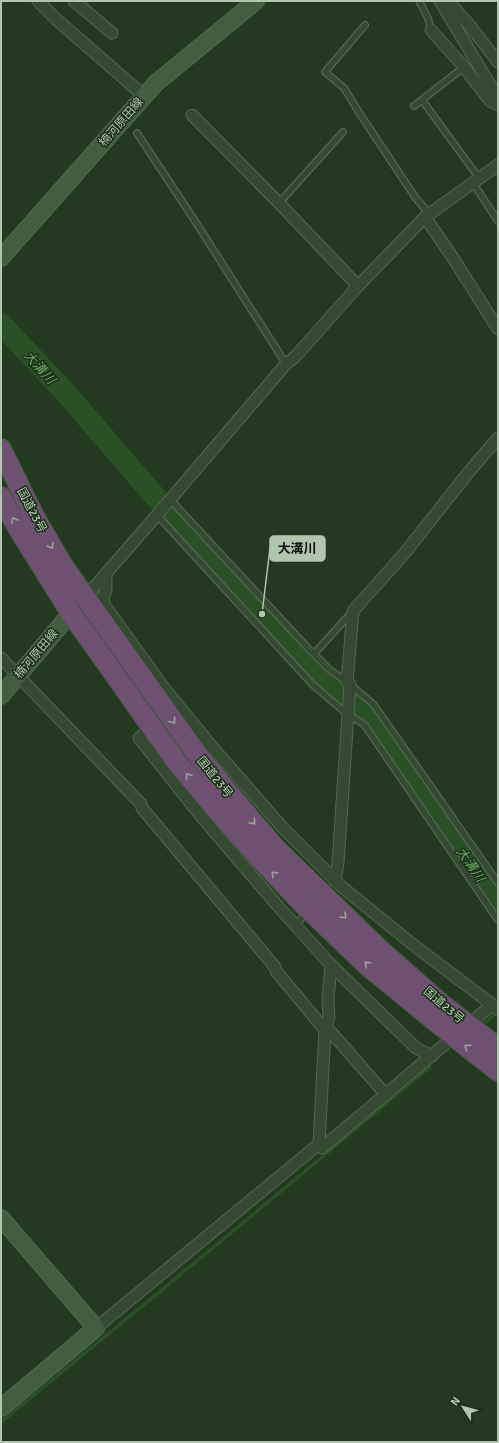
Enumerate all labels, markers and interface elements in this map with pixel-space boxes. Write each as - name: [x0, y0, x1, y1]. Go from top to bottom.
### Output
- street label: 楠河原田線: [96, 95, 147, 150]
- water label: 大溝川: [20, 348, 60, 389]
- street label: 国道23号: [13, 485, 50, 535]
- one-way arrow: [11, 517, 19, 524]
- callout: 大溝川: [270, 536, 325, 561]
- text: 大溝川: [277, 541, 317, 557]
- one-way arrow: [47, 542, 54, 549]
- street label: 楠河原田線: [11, 627, 61, 682]
- one-way arrow: [168, 716, 175, 723]
- street label: 国道23号: [193, 754, 236, 801]
- one-way arrow: [186, 773, 193, 780]
- one-way arrow: [249, 818, 256, 825]
- water label: 大溝川: [452, 844, 489, 887]
- one-way arrow: [271, 871, 278, 879]
- one-way arrow: [339, 911, 347, 918]
- one-way arrow: [364, 962, 372, 969]
- street label: 国道23号: [420, 984, 467, 1027]
- one-way arrow: [464, 1044, 471, 1052]
- north arrow: [443, 1387, 483, 1427]
- text: N: [448, 1394, 463, 1408]

